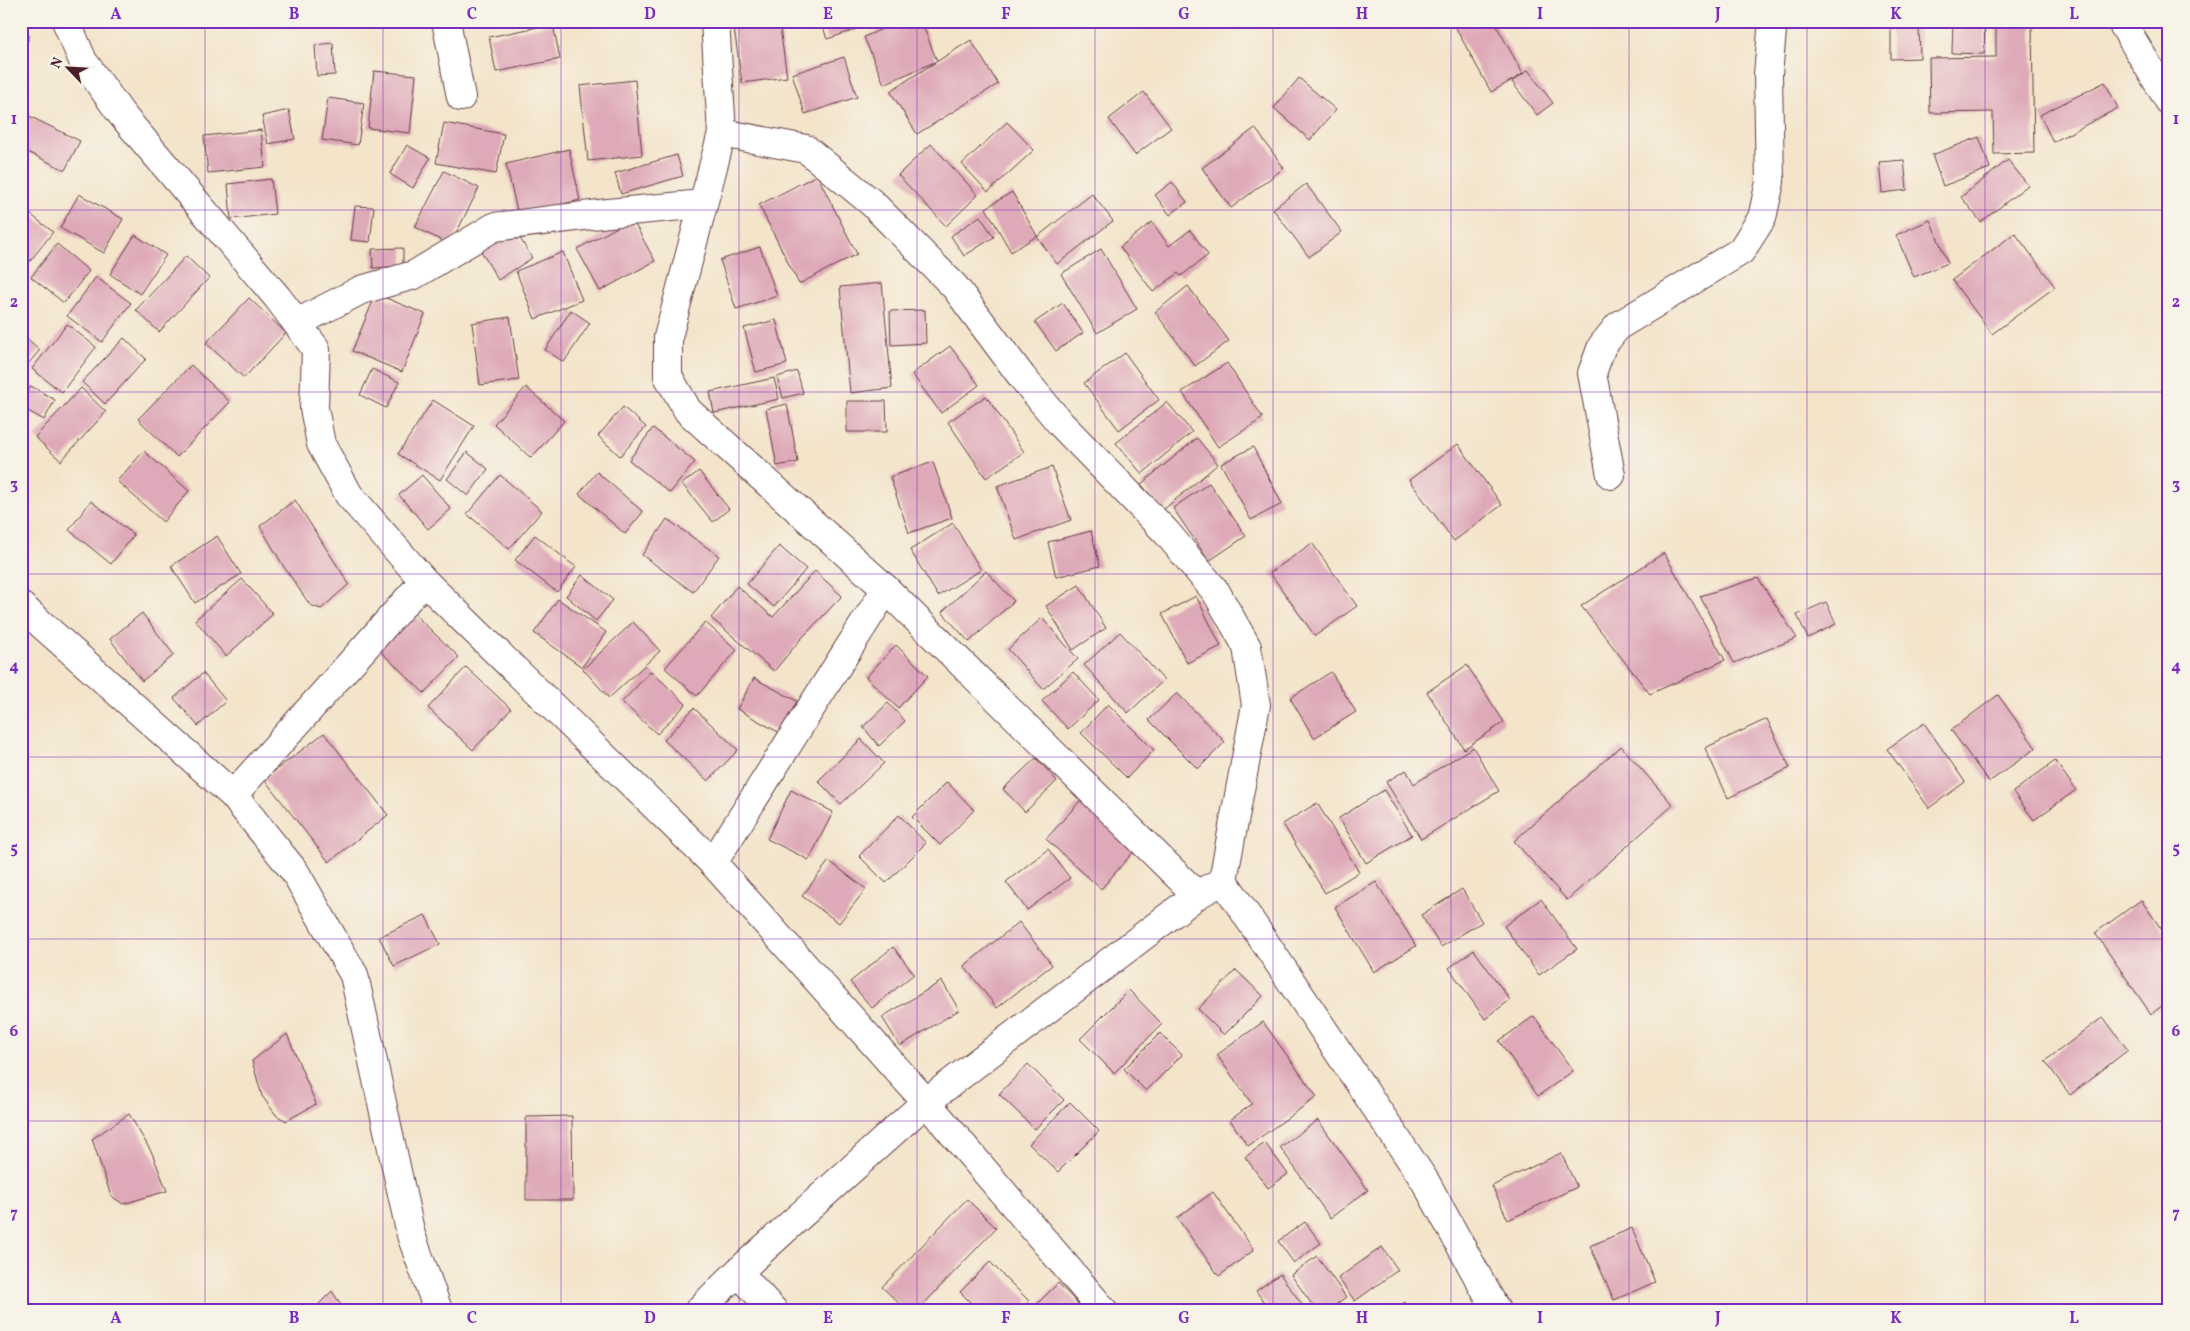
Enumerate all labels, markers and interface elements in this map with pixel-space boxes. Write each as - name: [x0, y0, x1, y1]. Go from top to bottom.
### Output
- text: A: [110, 4, 122, 26]
- text: B: [289, 4, 300, 26]
- text: C: [467, 4, 477, 26]
- text: D: [644, 4, 656, 26]
- text: E: [823, 4, 833, 26]
- text: F: [1001, 4, 1011, 26]
- text: G: [1178, 4, 1190, 26]
- text: H: [1356, 4, 1368, 26]
- text: I: [1537, 4, 1543, 26]
- text: J: [1714, 4, 1721, 26]
- text: K: [1890, 4, 1902, 26]
- text: L: [2069, 4, 2079, 26]
- north arrow: [42, 42, 92, 92]
- text: N: [47, 55, 68, 72]
- text: 1: [11, 109, 17, 131]
- text: 1: [2173, 109, 2179, 131]
- text: 2: [10, 292, 18, 314]
- text: 2: [2172, 292, 2180, 314]
- text: 3: [10, 474, 18, 496]
- text: 3: [2172, 474, 2180, 496]
- text: 4: [9, 656, 19, 678]
- text: 4: [2171, 656, 2181, 678]
- text: 5: [10, 838, 18, 860]
- text: 5: [2172, 838, 2180, 860]
- text: 6: [10, 1021, 19, 1043]
- text: 6: [2172, 1021, 2181, 1043]
- text: 7: [10, 1203, 18, 1225]
- text: 7: [2172, 1203, 2180, 1225]
- text: A: [110, 1308, 122, 1330]
- text: B: [289, 1308, 300, 1330]
- text: C: [467, 1308, 477, 1330]
- text: D: [644, 1308, 656, 1330]
- text: E: [823, 1308, 833, 1330]
- text: F: [1001, 1308, 1011, 1330]
- text: G: [1178, 1308, 1190, 1330]
- text: H: [1356, 1308, 1368, 1330]
- text: I: [1537, 1308, 1543, 1330]
- text: J: [1714, 1308, 1721, 1330]
- text: K: [1890, 1308, 1902, 1330]
- text: L: [2069, 1308, 2079, 1330]

